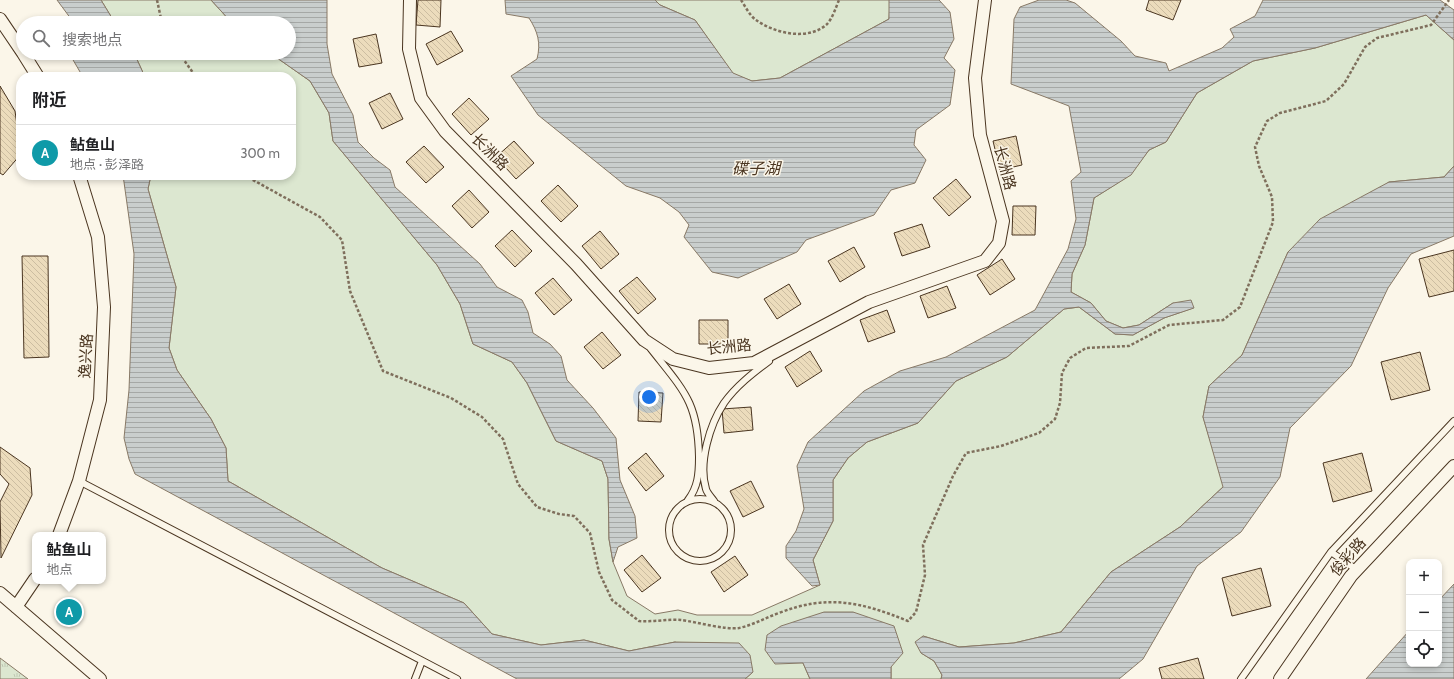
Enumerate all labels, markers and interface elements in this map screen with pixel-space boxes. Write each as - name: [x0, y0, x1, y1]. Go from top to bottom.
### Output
- search box: [16, 16, 296, 60]
- icon: search: [30, 27, 52, 49]
- text: 搜索地点: [62, 31, 122, 49]
- text: 附近: [32, 90, 66, 110]
- street label: 长洲路: [468, 130, 512, 174]
- text: 鲇鱼山: [70, 136, 115, 154]
- street label: 长洲路: [990, 144, 1020, 192]
- text: A: [41, 145, 49, 161]
- text: 300 m: [240, 145, 280, 161]
- text: 地点 · 彭泽路: [70, 156, 144, 172]
- water label: 碟子湖: [732, 159, 783, 178]
- street label: 逸兴路: [76, 333, 96, 379]
- street label: 长洲路: [706, 336, 752, 358]
- your location: [639, 387, 659, 407]
- popup: [32, 532, 106, 584]
- street label: 俊彩路: [1326, 534, 1370, 580]
- text: 鲇鱼山: [46, 541, 92, 559]
- map controls: [1406, 559, 1442, 667]
- button: +: [1406, 559, 1442, 595]
- text: 地点: [46, 561, 73, 577]
- button: −: [1406, 595, 1442, 631]
- pin: A: [56, 597, 82, 627]
- button: locate: [1406, 631, 1442, 667]

